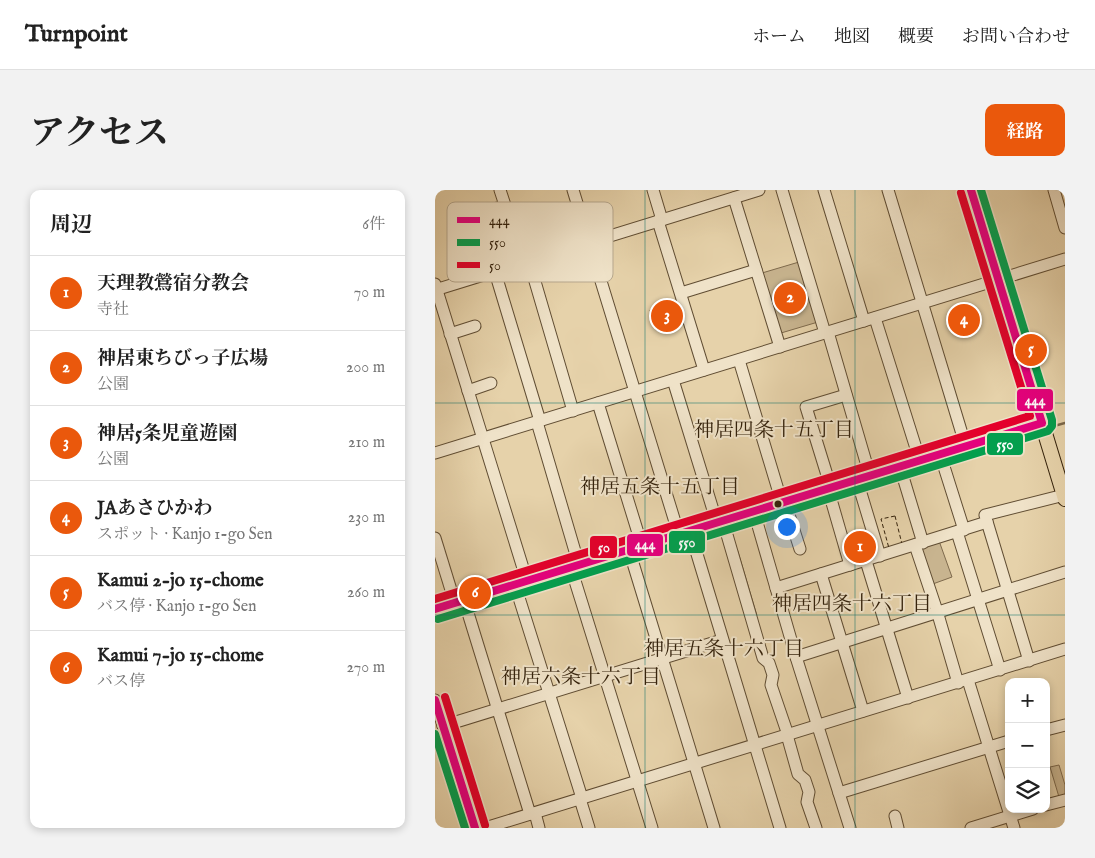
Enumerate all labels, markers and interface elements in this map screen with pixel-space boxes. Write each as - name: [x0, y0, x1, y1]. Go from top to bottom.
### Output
- text: Turnpoint: [25, 19, 128, 50]
- text: ホーム: [752, 26, 806, 49]
- text: 地図: [834, 26, 870, 49]
- text: 概要: [898, 26, 934, 49]
- text: お問い合わせ: [962, 26, 1070, 49]
- button: 経路: [985, 104, 1065, 156]
- text: アクセス: [30, 112, 169, 157]
- legend: [447, 202, 613, 282]
- text: 周辺: [50, 212, 92, 239]
- text: 444: [489, 212, 510, 230]
- text: 6件: [362, 215, 385, 235]
- text: 550: [489, 234, 506, 252]
- text: 50: [489, 257, 501, 275]
- text: 天理教鶯宿分教会: [97, 272, 249, 296]
- pin: 2: [774, 279, 806, 317]
- text: 1: [63, 283, 69, 303]
- text: 70 m: [354, 283, 385, 303]
- pin: 3: [651, 297, 683, 335]
- text: 寺社: [97, 300, 129, 320]
- pin: 4: [948, 301, 980, 339]
- pin: 5: [1015, 331, 1047, 369]
- text: 神居東ちびっ子広場: [97, 347, 268, 371]
- text: 2: [62, 358, 70, 378]
- text: 200 m: [346, 358, 385, 378]
- text: 公園: [97, 375, 129, 395]
- line badge: 444: [1016, 388, 1054, 412]
- text: 444: [1025, 392, 1046, 410]
- district label: 神居四条十五丁目: [694, 418, 854, 443]
- text: 神居5条児童遊園: [97, 422, 237, 446]
- line badge: 550: [986, 432, 1024, 456]
- text: 3: [63, 433, 69, 453]
- text: 210 m: [348, 433, 385, 453]
- text: 550: [997, 436, 1014, 454]
- text: 公園: [97, 450, 129, 470]
- district label: 神居五条十五丁目: [580, 475, 740, 500]
- text: JAあさひかわ: [97, 497, 212, 521]
- unlabelled marker: [773, 499, 783, 509]
- text: 4: [62, 508, 70, 528]
- text: 230 m: [348, 508, 385, 528]
- your location: [774, 514, 800, 540]
- text: スポット · Kanjo 1-go Sen: [97, 525, 273, 545]
- pin: 1: [844, 528, 876, 566]
- line badge: 550: [668, 530, 706, 554]
- line badge: 444: [626, 533, 664, 557]
- text: 550: [679, 534, 696, 552]
- line badge: 50: [589, 535, 618, 559]
- text: 444: [635, 536, 656, 554]
- text: 50: [598, 539, 610, 557]
- text: Kamui 2-jo 15-chome: [97, 569, 264, 593]
- pin: 6: [459, 574, 491, 612]
- text: 5: [63, 583, 69, 603]
- text: 260 m: [347, 583, 385, 603]
- district label: 神居四条十六丁目: [772, 592, 932, 617]
- text: バス停 · Kanjo 1-go Sen: [97, 597, 257, 617]
- district label: 神居五条十六丁目: [644, 637, 804, 662]
- text: Kamui 7-jo 15-chome: [97, 644, 264, 668]
- text: 6: [63, 658, 69, 678]
- text: 270 m: [346, 658, 385, 678]
- district label: 神居六条十六丁目: [501, 665, 661, 690]
- text: バス停: [97, 672, 145, 692]
- map controls: [1005, 678, 1050, 813]
- button: +: [1005, 678, 1050, 723]
- button: −: [1005, 723, 1050, 768]
- button: layers: [1005, 768, 1050, 813]

